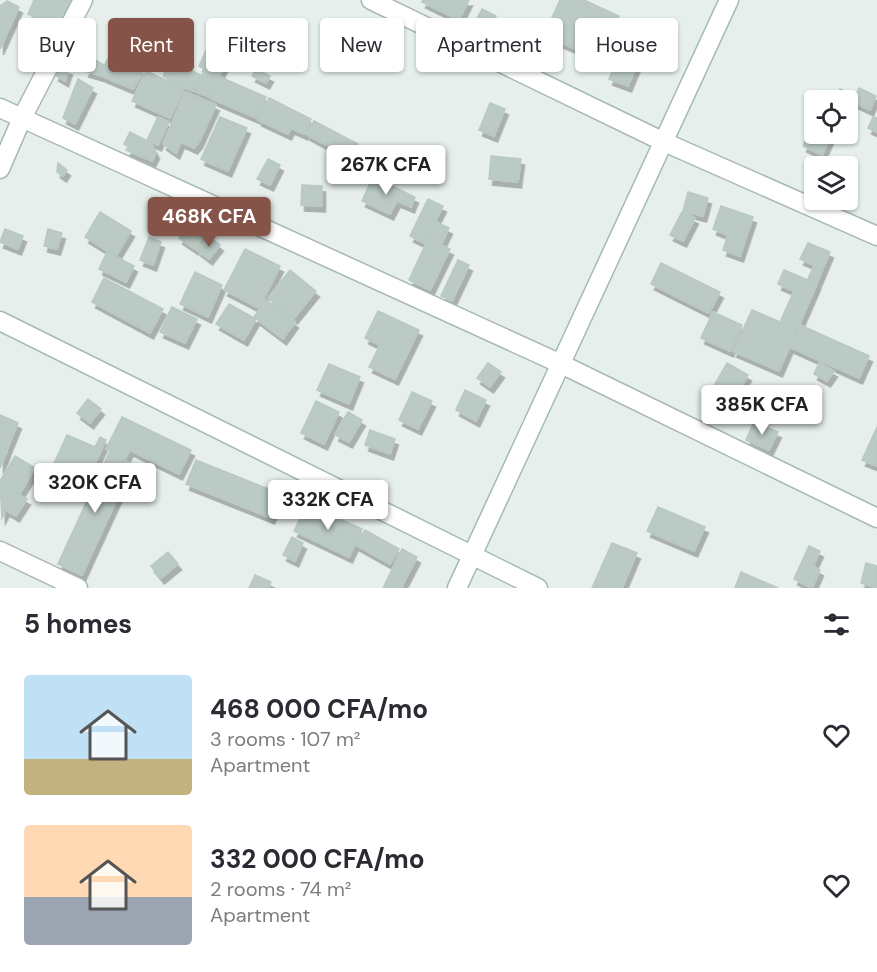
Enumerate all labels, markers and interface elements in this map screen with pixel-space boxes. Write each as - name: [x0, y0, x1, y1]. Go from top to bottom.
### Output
- chip: Buy: [18, 18, 96, 72]
- chip: Rent: [108, 18, 194, 72]
- chip: Filters: [206, 18, 308, 72]
- chip: New: [320, 18, 404, 72]
- chip: Apartment: [416, 18, 563, 72]
- chip: House: [575, 18, 678, 72]
- map controls: [804, 90, 858, 210]
- button: locate: [804, 90, 858, 144]
- pin: 267K CFA: [324, 145, 448, 196]
- text: 267K CFA: [340, 151, 432, 177]
- button: layers: [804, 156, 858, 210]
- pin: 468K CFA: [147, 197, 271, 248]
- text: 468K CFA: [162, 203, 256, 229]
- pin: 385K CFA: [700, 385, 824, 436]
- text: 385K CFA: [715, 391, 809, 417]
- pin: 320K CFA: [33, 463, 157, 514]
- text: 320K CFA: [48, 469, 142, 495]
- pin: 332K CFA: [266, 480, 390, 531]
- text: 332K CFA: [282, 486, 374, 512]
- text: 5 homes: [24, 607, 132, 641]
- icon: filters: [820, 608, 853, 641]
- text: 468 000 CFA/mo: [210, 692, 428, 726]
- icon: home: [72, 699, 144, 771]
- icon: heart: [820, 719, 853, 752]
- text: 3 rooms · 107 m²: [210, 726, 360, 752]
- text: Apartment: [210, 752, 310, 778]
- text: 332 000 CFA/mo: [210, 842, 425, 876]
- icon: home: [72, 849, 144, 921]
- icon: heart: [820, 869, 853, 902]
- text: 2 rooms · 74 m²: [210, 876, 351, 902]
- text: Apartment: [210, 902, 310, 928]

